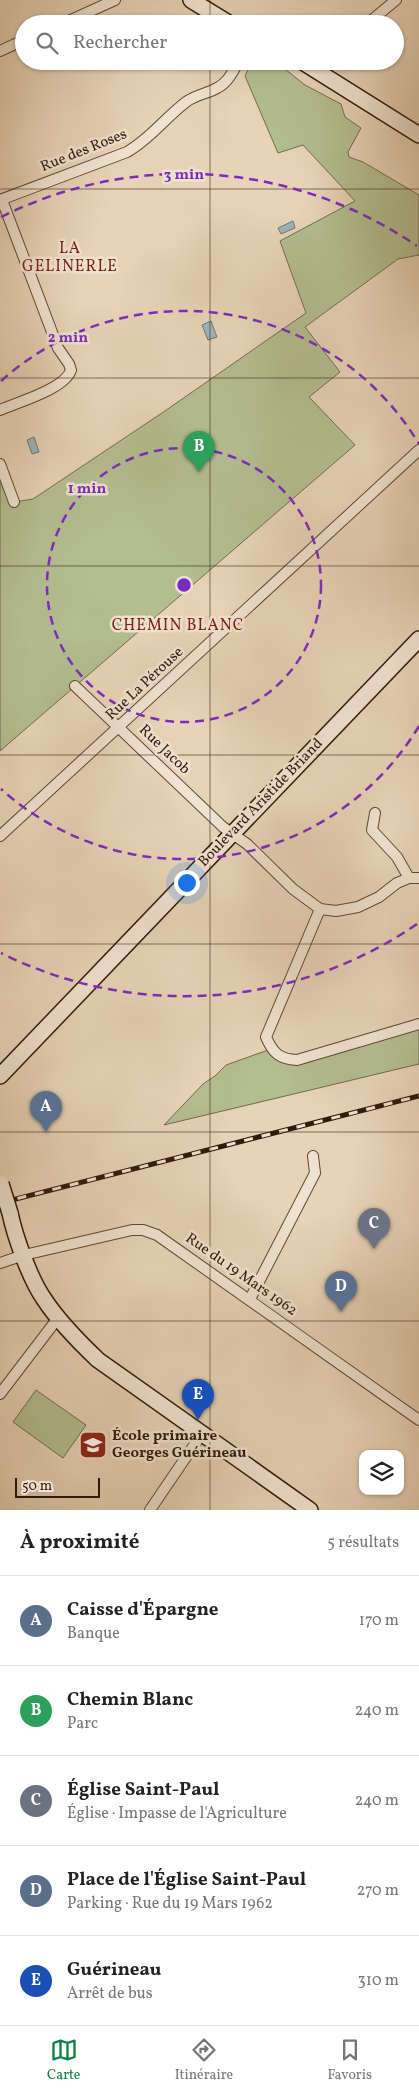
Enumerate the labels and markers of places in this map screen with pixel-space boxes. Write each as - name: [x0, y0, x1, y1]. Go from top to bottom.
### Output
- pin: B: [183, 431, 215, 472]
- centre of rings: [175, 576, 193, 594]
- pin: A: [30, 1091, 62, 1132]
- pin: C: [358, 1208, 390, 1249]
- pin: D: [325, 1271, 357, 1312]
- pin: E: [182, 1379, 214, 1420]
- place label: École primaire Georges Guérineau: [112, 1426, 246, 1464]
- school or university icon: École primaire Georges Guérineau: [78, 1430, 108, 1460]

